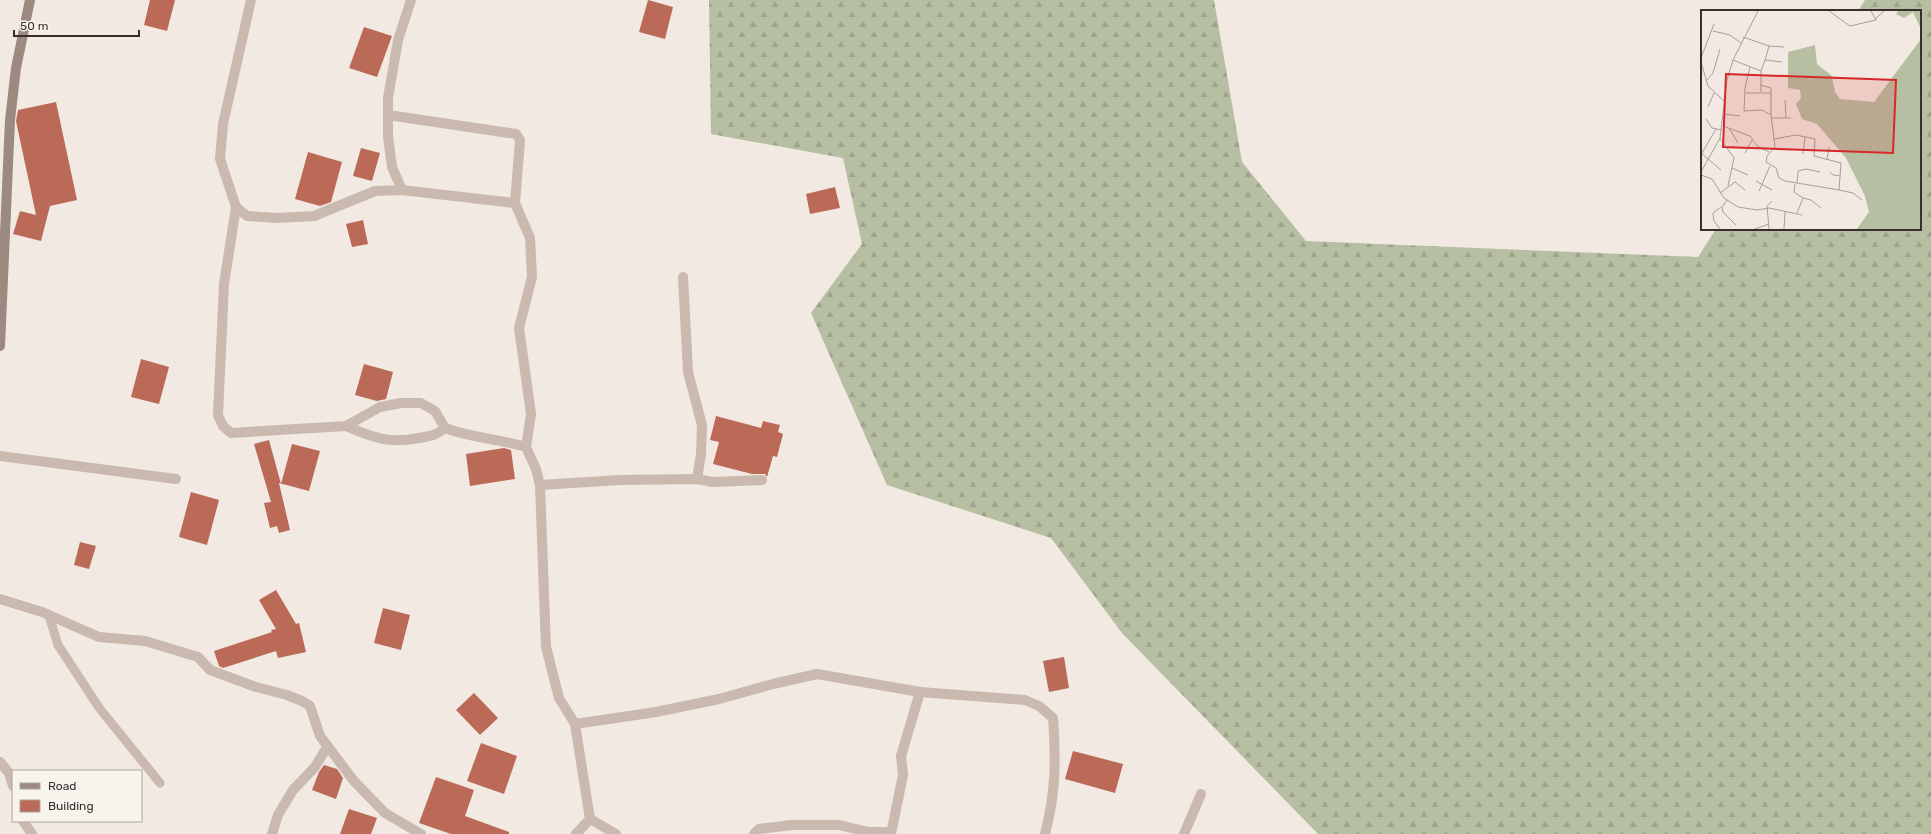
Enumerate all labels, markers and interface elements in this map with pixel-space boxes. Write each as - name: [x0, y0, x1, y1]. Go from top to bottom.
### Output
- inset map: [1701, 10, 1921, 230]
- scale bar: [14, 12, 139, 38]
- text: 50 m: [20, 19, 48, 33]
- legend: [12, 770, 142, 822]
- text: Road: [48, 779, 76, 793]
- text: Building: [48, 799, 94, 813]

